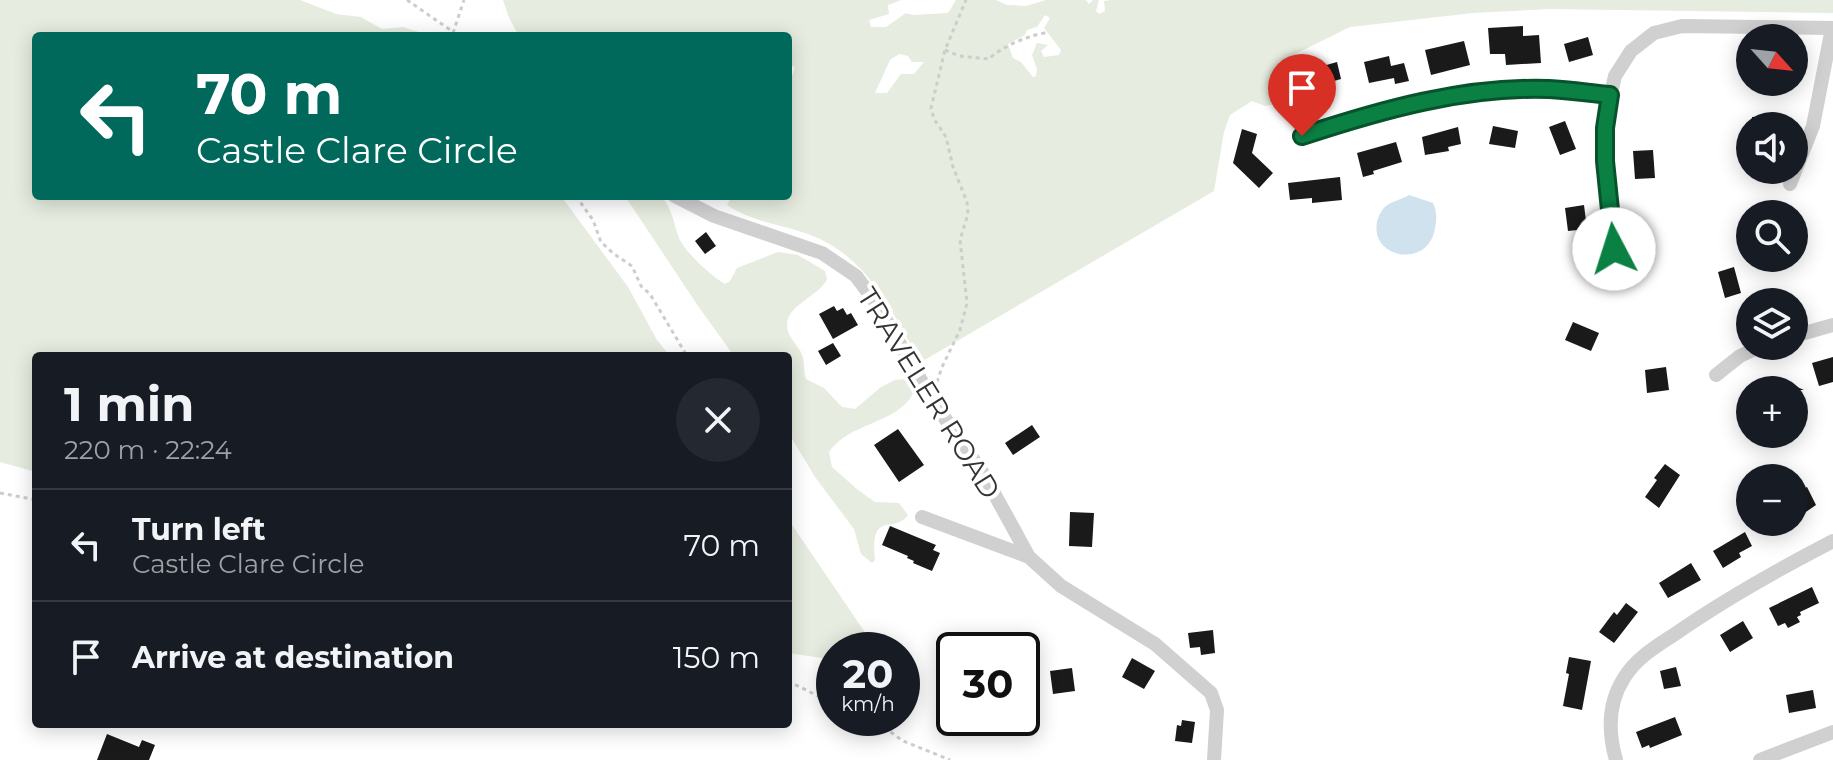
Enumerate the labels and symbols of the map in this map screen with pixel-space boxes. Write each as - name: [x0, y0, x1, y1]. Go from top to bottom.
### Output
- north arrow: [1736, 24, 1808, 96]
- pin: [1268, 54, 1336, 136]
- position arrow: [1572, 207, 1656, 291]
- street label: TRAVELER ROAD: [850, 281, 1008, 505]
- speed limit sign: 30: [936, 632, 1040, 736]

